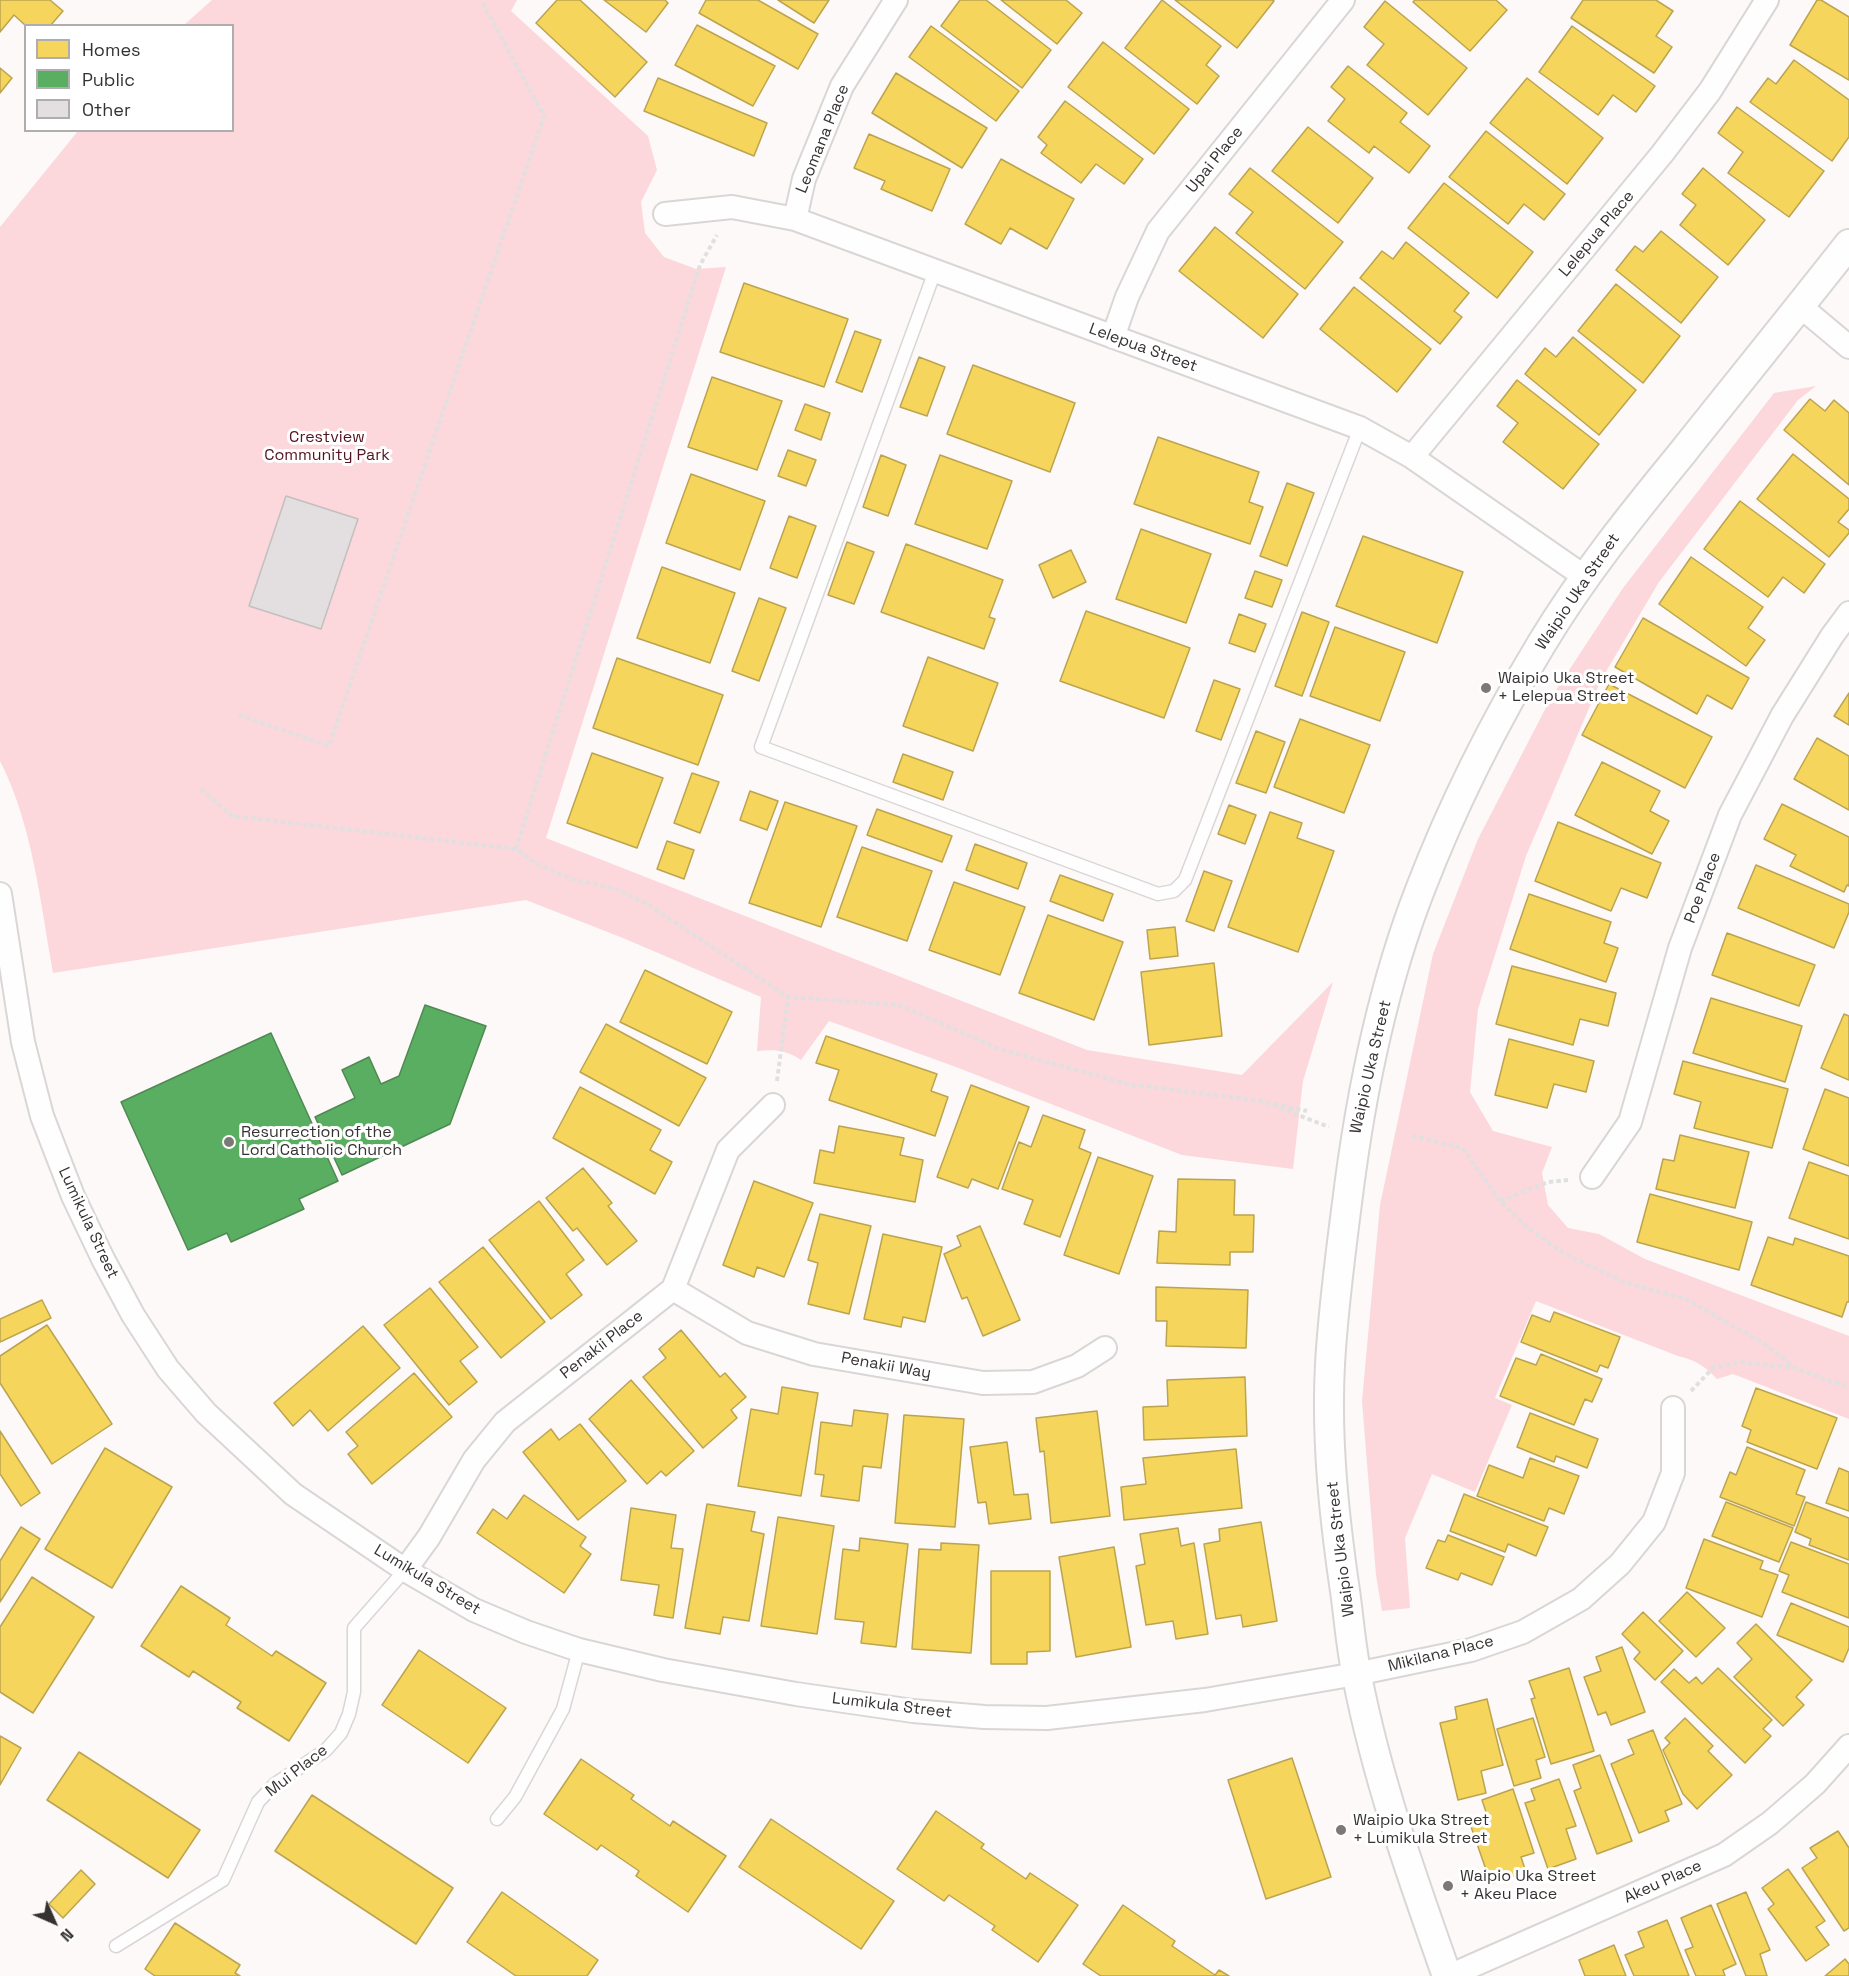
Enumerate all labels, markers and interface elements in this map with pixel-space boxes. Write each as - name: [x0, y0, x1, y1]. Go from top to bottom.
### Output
- legend: [24, 24, 234, 132]
- text: Homes: [82, 38, 141, 61]
- text: Public: [82, 68, 135, 91]
- street label: Leomana Place: [792, 82, 854, 196]
- text: Other: [82, 98, 131, 121]
- street label: Upai Place: [1182, 123, 1248, 197]
- street label: Lelepua Place: [1555, 187, 1639, 281]
- street label: Lelepua Street: [1086, 320, 1200, 376]
- park label: Crestview Community Park: [264, 428, 390, 466]
- street label: Waipio Uka Street: [1532, 530, 1624, 654]
- place label: Waipio Uka Street + Lelepua Street: [1498, 669, 1634, 707]
- marker: Waipio Uka Street + Lelepua Street: [1479, 681, 1493, 695]
- street label: Poe Place: [1681, 850, 1725, 926]
- street label: Waipio Uka Street: [1346, 998, 1396, 1136]
- place label: Resurrection of the Lord Catholic Church: [241, 1123, 402, 1161]
- marker: Resurrection of the Lord Catholic Church: [222, 1135, 236, 1149]
- street label: Lumikula Street: [54, 1164, 122, 1282]
- street label: Penakii Place: [557, 1307, 647, 1383]
- street label: Penakii Way: [840, 1349, 932, 1383]
- street label: Waipio Uka Street: [1323, 1480, 1359, 1618]
- street label: Lumikula Street: [370, 1541, 484, 1619]
- street label: Mikilana Place: [1386, 1632, 1496, 1676]
- street label: Lumikula Street: [831, 1689, 953, 1723]
- street label: Mui Place: [262, 1741, 332, 1801]
- place label: Waipio Uka Street + Lumikula Street: [1353, 1811, 1489, 1849]
- marker: Waipio Uka Street + Lumikula Street: [1334, 1823, 1348, 1837]
- street label: Akeu Place: [1621, 1856, 1705, 1908]
- place label: Waipio Uka Street + Akeu Place: [1460, 1867, 1596, 1905]
- marker: Waipio Uka Street + Akeu Place: [1441, 1879, 1455, 1893]
- north arrow: [24, 1892, 84, 1952]
- text: N: [56, 1924, 78, 1946]

